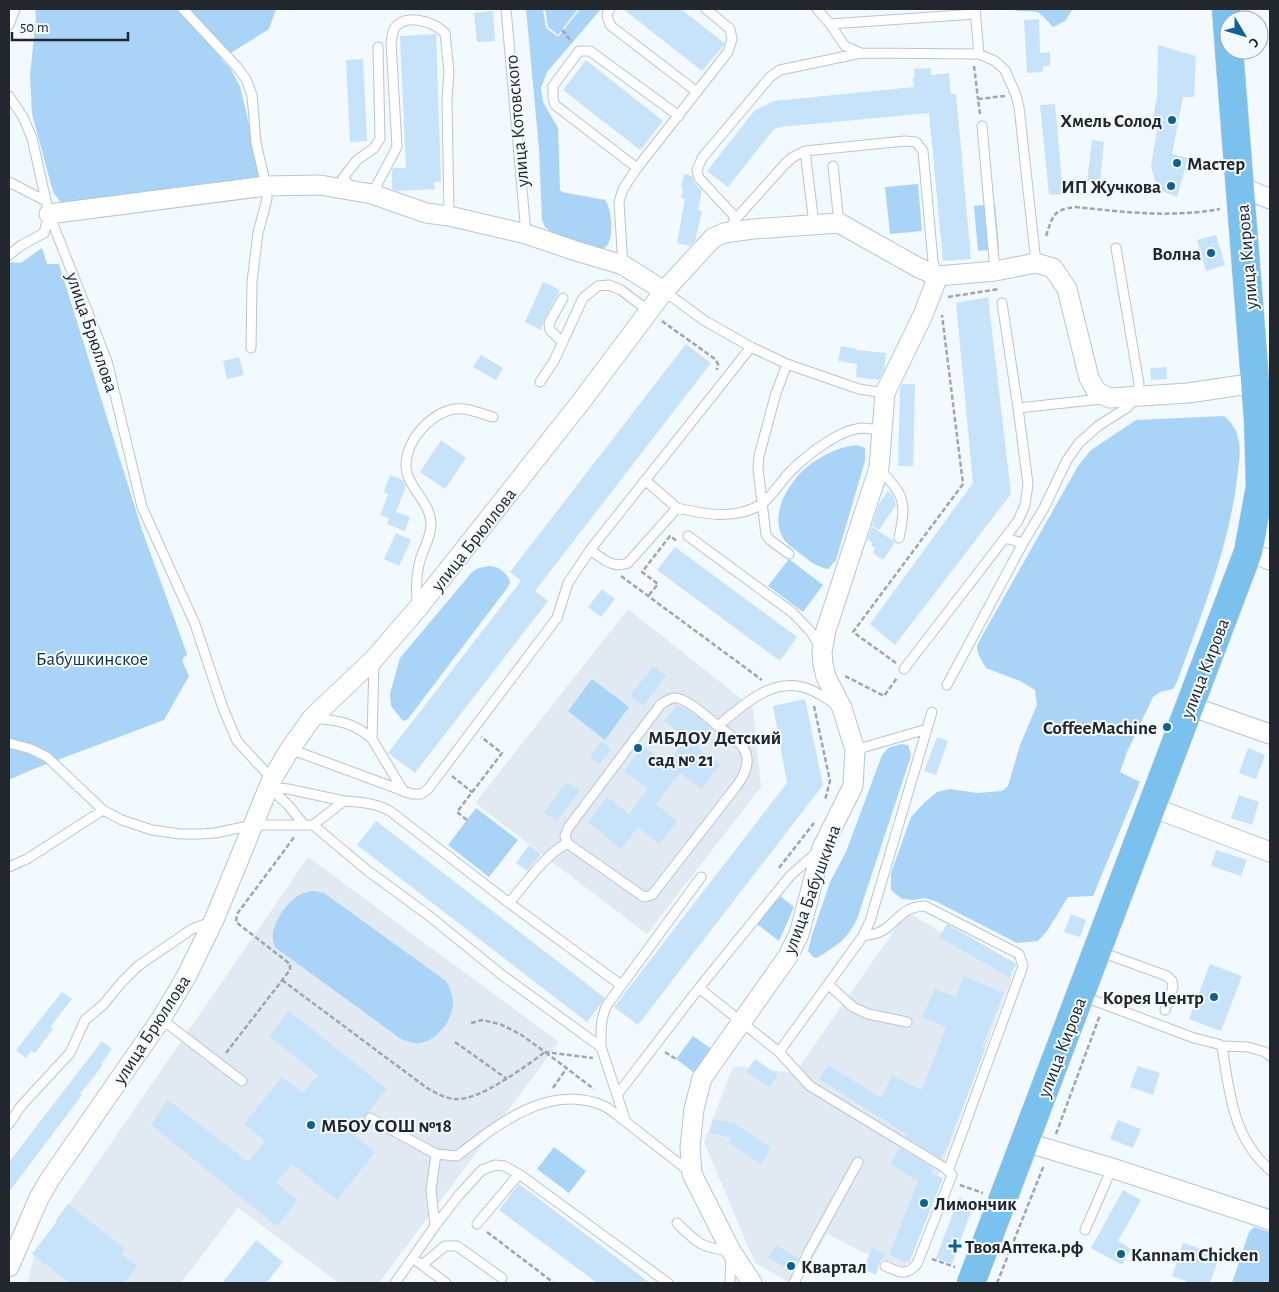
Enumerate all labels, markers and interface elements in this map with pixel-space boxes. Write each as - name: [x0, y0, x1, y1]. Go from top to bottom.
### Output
- scale bar: [12, 10, 129, 42]
- north arrow: [1219, 10, 1269, 60]
- text: 50 m: [20, 20, 49, 35]
- text: С: [1245, 35, 1261, 50]
- street label: улица Котовского: [502, 54, 533, 189]
- place label: Хмель Солод: [1060, 112, 1162, 131]
- marker: Хмель Солод: [1166, 114, 1178, 126]
- place label: Мастер: [1187, 155, 1245, 174]
- marker: Мастер: [1171, 157, 1183, 169]
- place label: ИП Жучкова: [1061, 178, 1161, 197]
- marker: ИП Жучкова: [1165, 180, 1177, 192]
- street label: улица Кирова: [1233, 203, 1262, 311]
- place label: Волна: [1152, 245, 1201, 264]
- marker: Волна: [1205, 247, 1217, 259]
- street label: улица Брюллова: [62, 269, 121, 395]
- street label: улица Брюллова: [427, 484, 521, 596]
- street label: улица Кирова: [1177, 616, 1233, 722]
- park label: Бабушкинское: [36, 650, 148, 669]
- place label: CoffeeMachine: [1043, 719, 1157, 738]
- marker: CoffeeMachine: [1161, 721, 1173, 733]
- place label: МБДОУ Детский сад № 21: [648, 729, 781, 770]
- marker: МБДОУ Детский сад № 21: [632, 742, 644, 754]
- street label: улица Бабушкина: [780, 822, 845, 957]
- street label: улица Брюллова: [110, 972, 195, 1088]
- place label: Корея Центр: [1103, 989, 1204, 1008]
- marker: Корея Центр: [1208, 991, 1220, 1003]
- street label: улица Кирова: [1034, 995, 1090, 1101]
- place label: МБОУ СОШ №18: [321, 1117, 452, 1136]
- marker: МБОУ СОШ №18: [305, 1119, 317, 1131]
- place label: Лимончик: [934, 1195, 1017, 1214]
- marker: Лимончик: [918, 1197, 930, 1209]
- place label: ТвояАптека.рф: [965, 1238, 1084, 1257]
- marker: ТвояАптека.рф: [949, 1240, 961, 1252]
- place label: Kannam Chicken: [1131, 1246, 1259, 1265]
- marker: Kannam Chicken: [1115, 1248, 1127, 1260]
- place label: Квартал: [801, 1258, 867, 1277]
- marker: Квартал: [785, 1260, 797, 1272]

